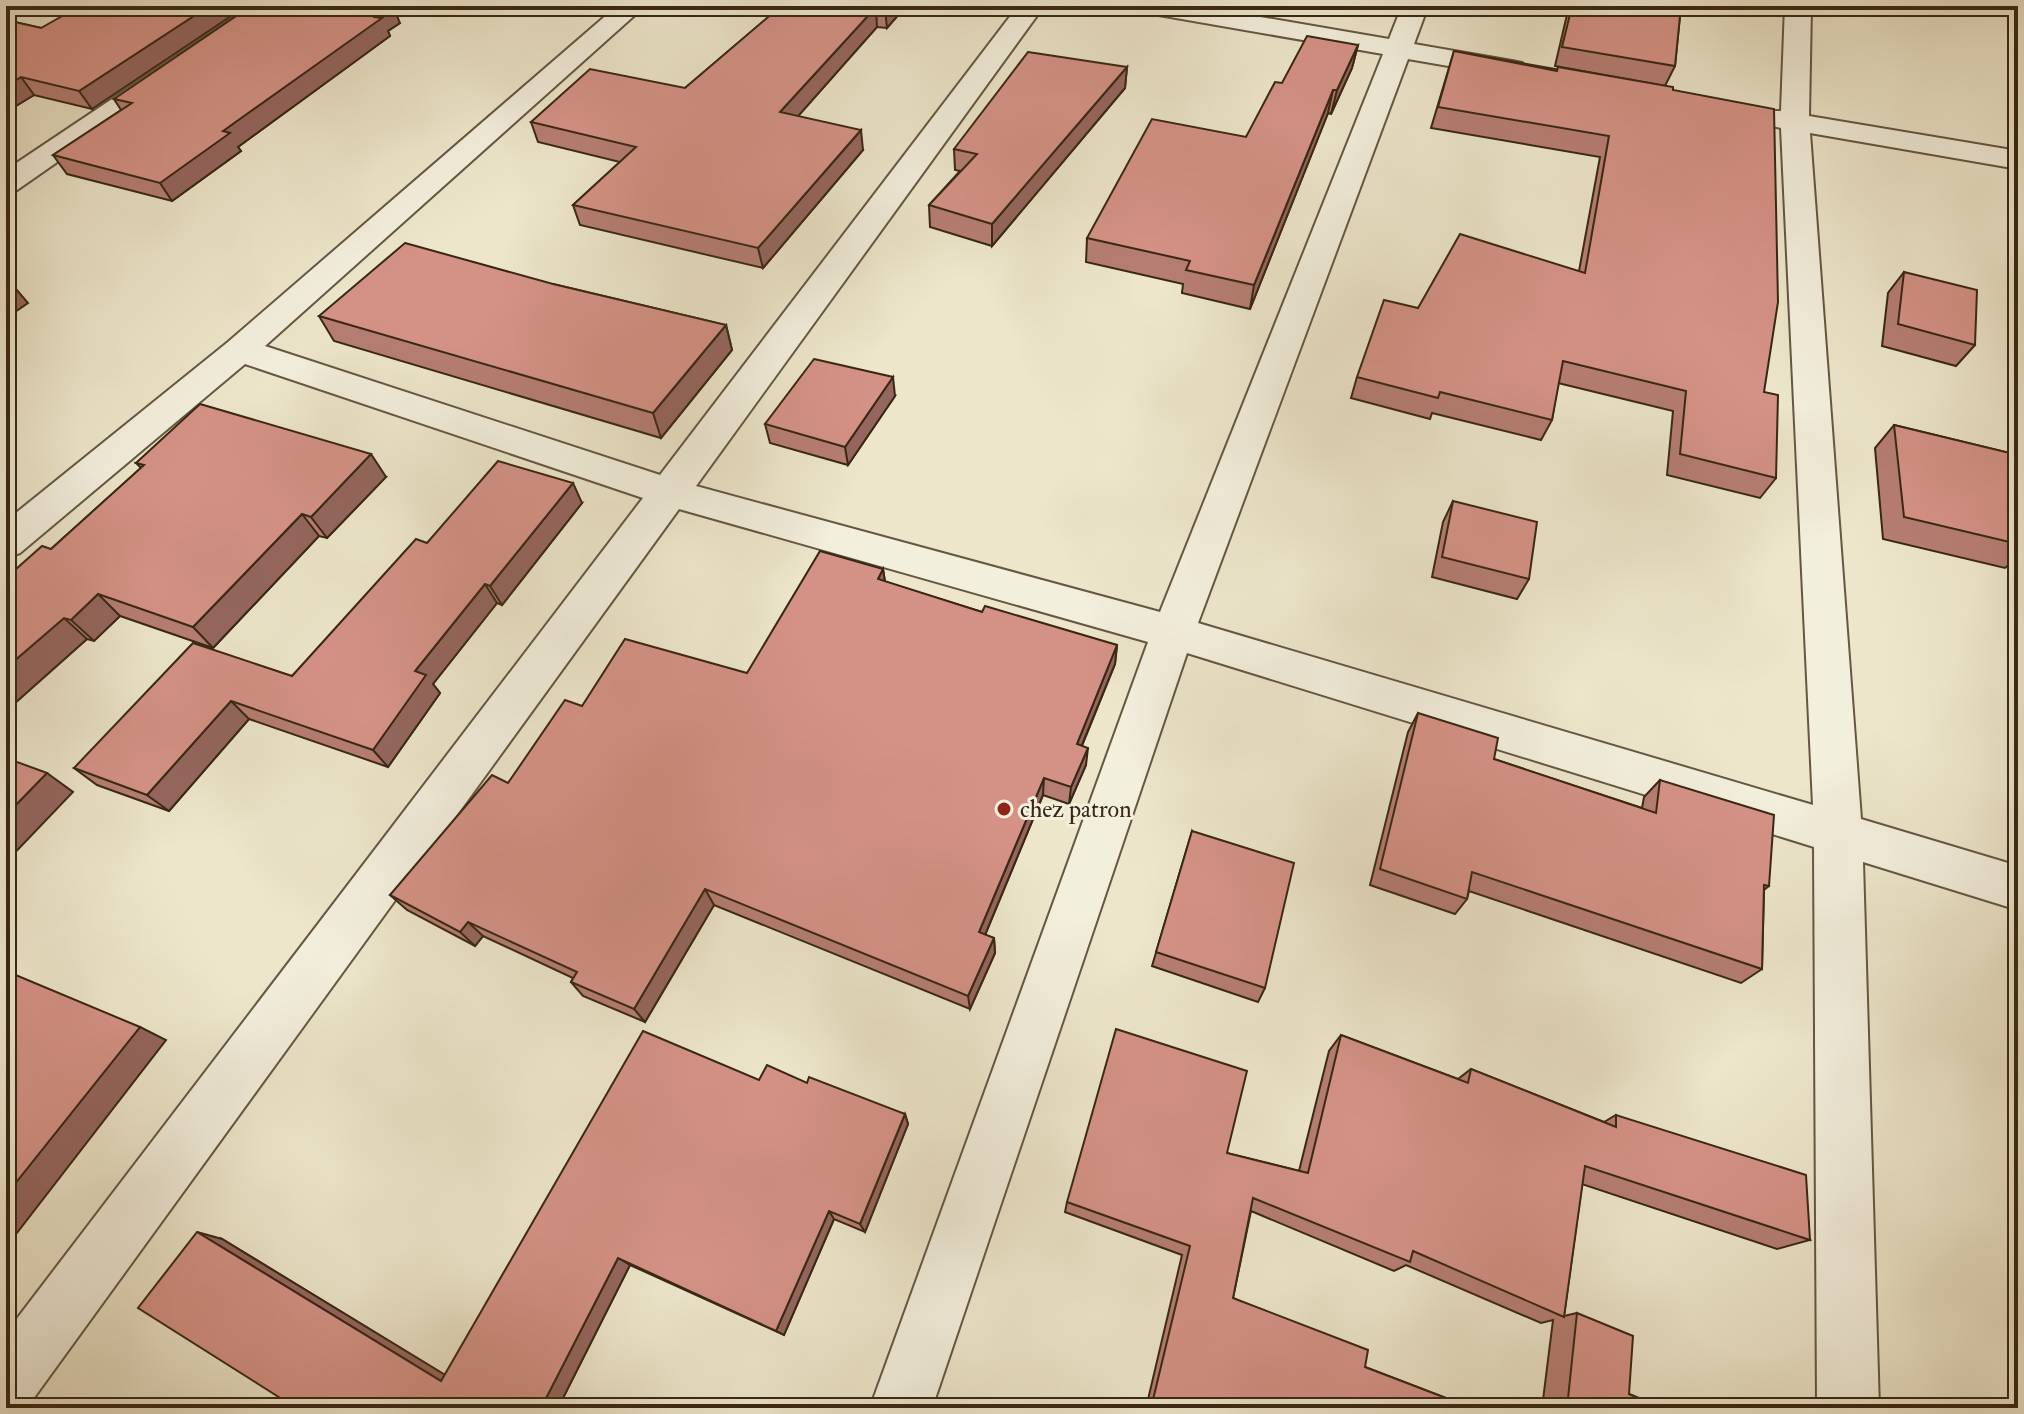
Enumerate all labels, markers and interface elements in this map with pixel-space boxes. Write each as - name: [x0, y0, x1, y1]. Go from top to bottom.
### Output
- place label: chez patron: [1020, 794, 1132, 825]
- marker: chez patron: [995, 800, 1013, 818]

